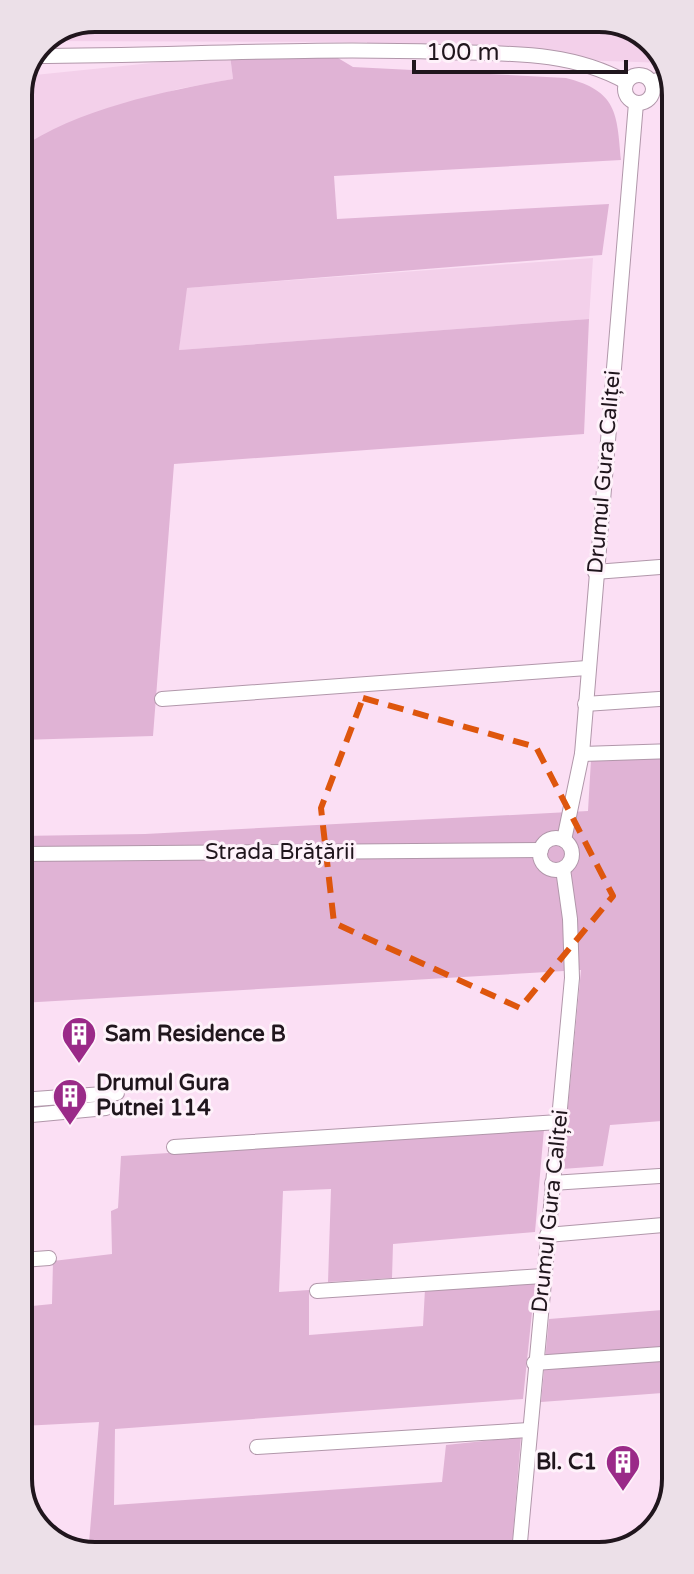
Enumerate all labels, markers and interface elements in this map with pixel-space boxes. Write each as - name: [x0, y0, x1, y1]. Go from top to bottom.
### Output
- scale bar: [414, 24, 626, 74]
- text: 100 m: [426, 38, 500, 67]
- street label: Drumul Gura Caliței: [582, 369, 626, 575]
- street label: Strada Brățării: [205, 839, 355, 865]
- building icon: Sam Residence B: [60, 1015, 98, 1065]
- place label: Sam Residence B: [105, 1021, 286, 1047]
- place label: Drumul Gura Putnei 114: [96, 1070, 230, 1121]
- building icon: Drumul Gura Putnei 114: [51, 1077, 89, 1127]
- street label: Drumul Gura Caliței: [526, 1108, 574, 1314]
- building icon: Bl. C1: [604, 1443, 642, 1493]
- place label: Bl. C1: [536, 1449, 597, 1475]

